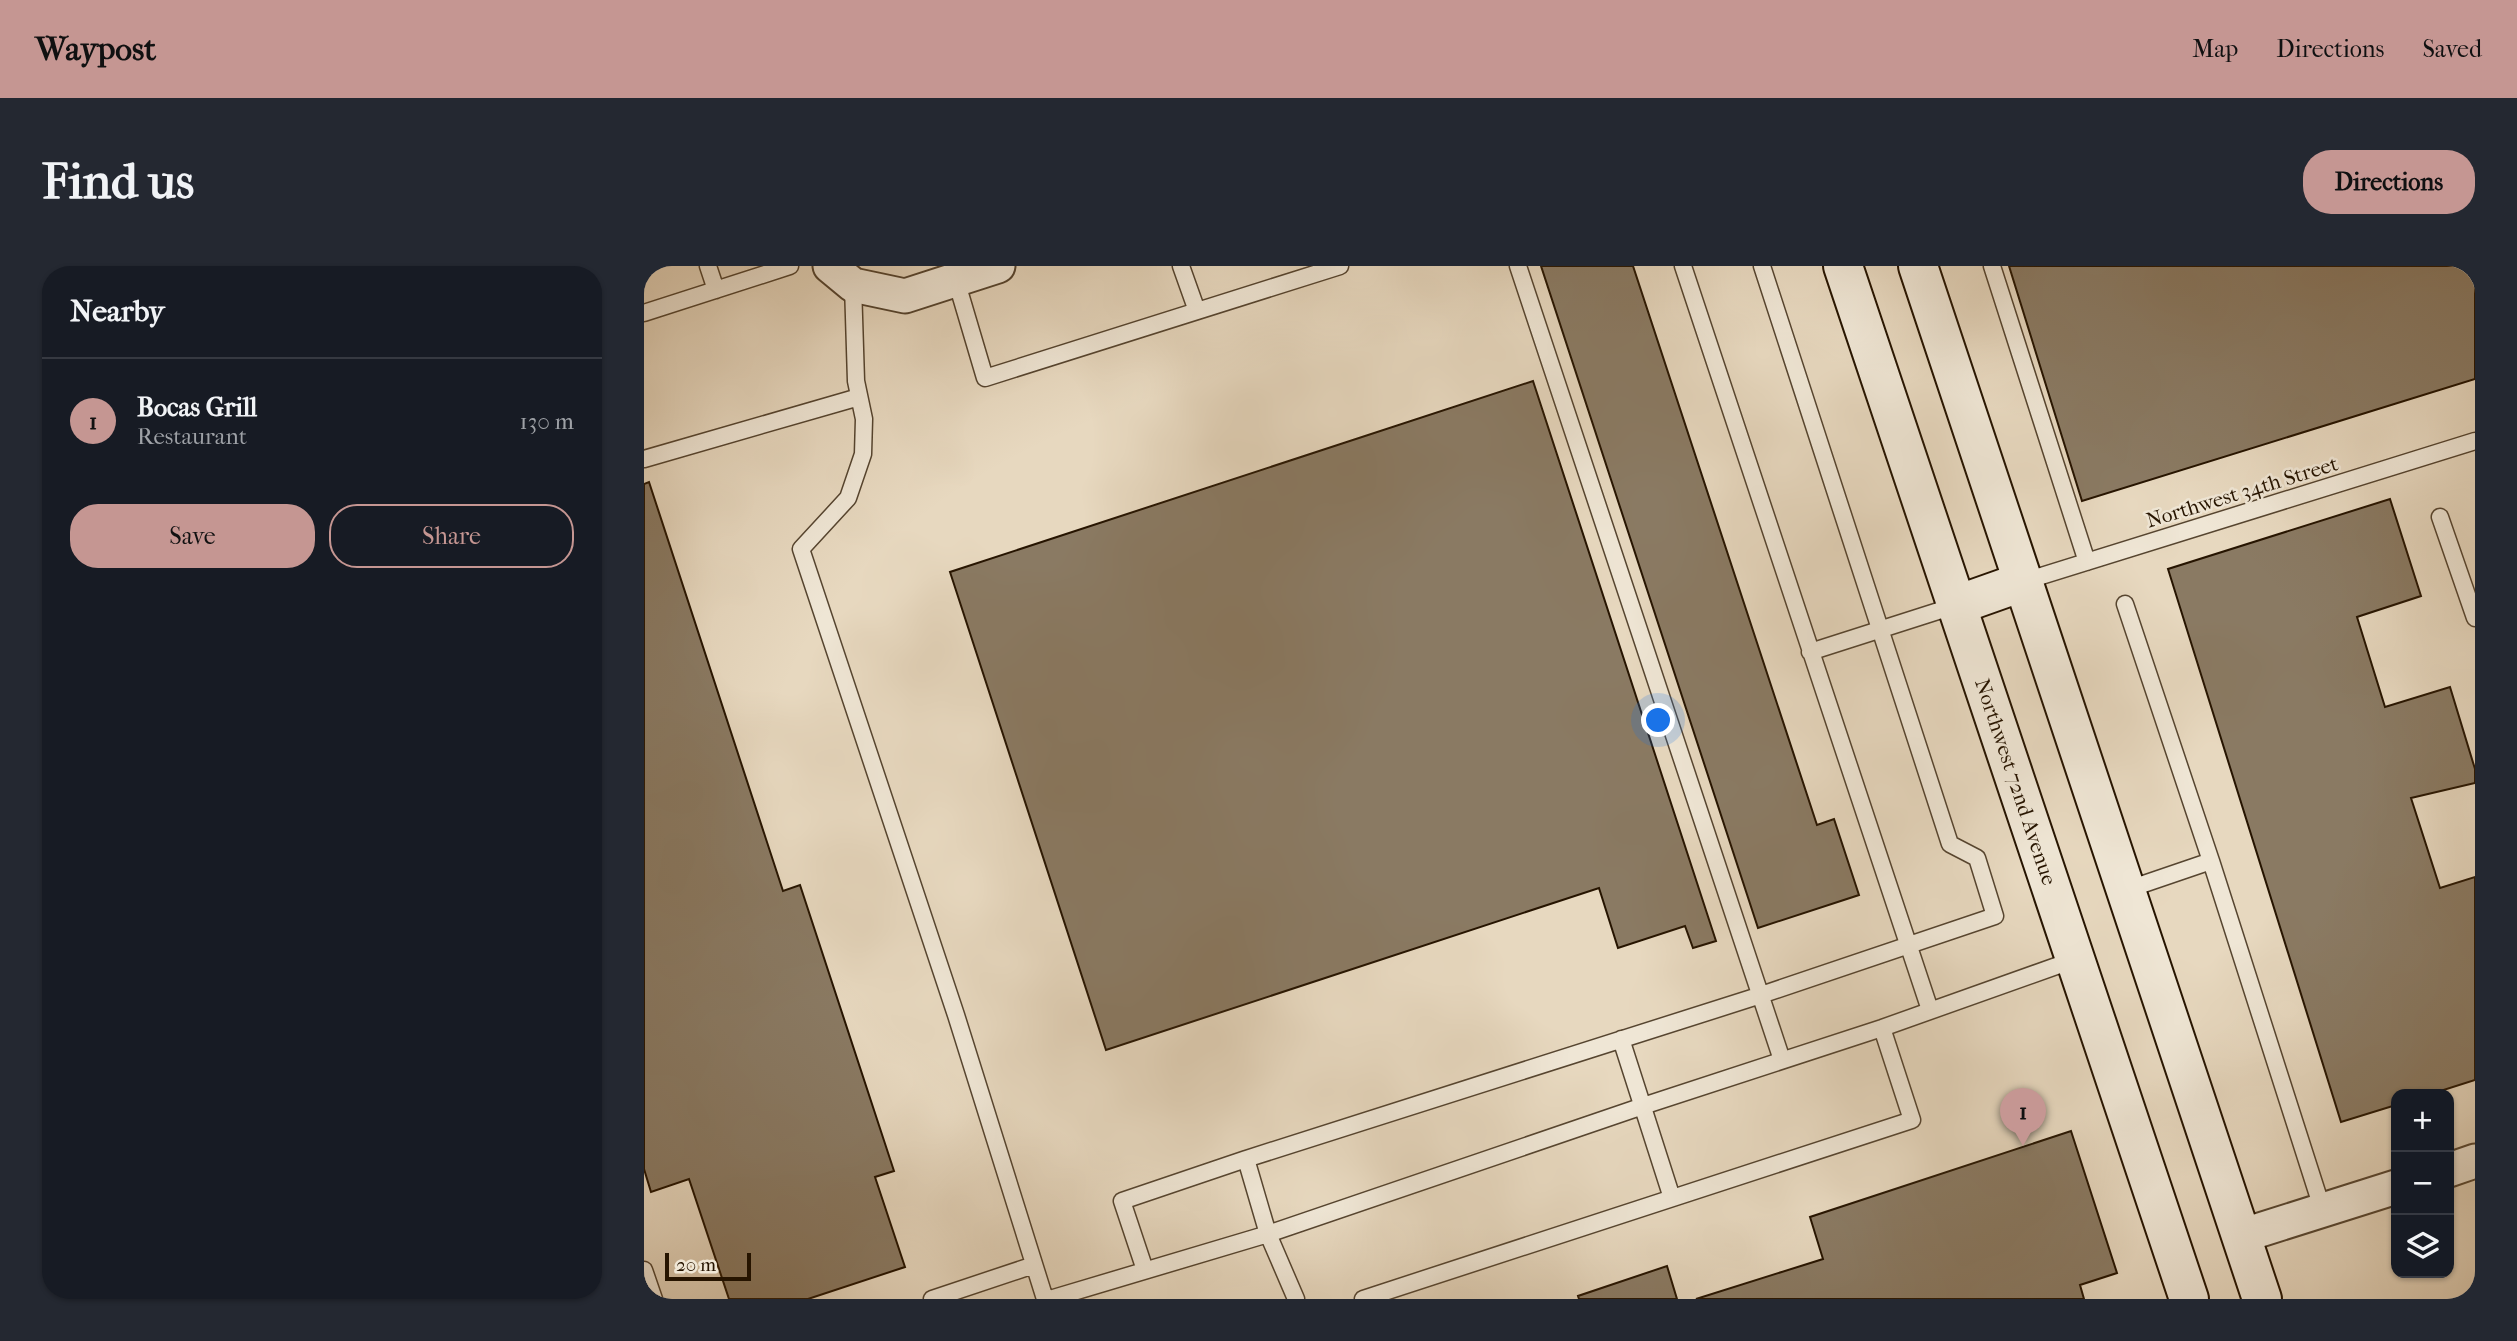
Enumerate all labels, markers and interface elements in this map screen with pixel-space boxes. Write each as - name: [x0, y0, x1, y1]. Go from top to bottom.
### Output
- text: Waypost: [35, 30, 156, 69]
- text: Map: [2192, 35, 2238, 63]
- text: Directions: [2276, 35, 2384, 63]
- text: Saved: [2422, 35, 2482, 63]
- button: Directions: [2303, 150, 2475, 214]
- text: Find us: [42, 153, 194, 211]
- text: Nearby: [70, 294, 165, 329]
- text: Bocas Grill: [137, 392, 257, 423]
- text: 1: [89, 408, 97, 435]
- text: 130 m: [520, 408, 574, 435]
- text: Restaurant: [137, 423, 247, 450]
- street label: Northwest 34th Street: [2143, 451, 2341, 533]
- button: Save: [70, 504, 315, 568]
- button: Share: [329, 504, 574, 568]
- street label: Northwest 72nd Avenue: [1970, 676, 2061, 888]
- your location: [1641, 703, 1675, 737]
- pin: 1: [2000, 1088, 2046, 1146]
- map controls: [2391, 1089, 2454, 1278]
- button: +: [2391, 1089, 2454, 1152]
- button: −: [2391, 1152, 2454, 1215]
- button: layers: [2391, 1215, 2454, 1278]
- scale bar: [665, 1250, 751, 1282]
- text: 20 m: [676, 1254, 716, 1276]

